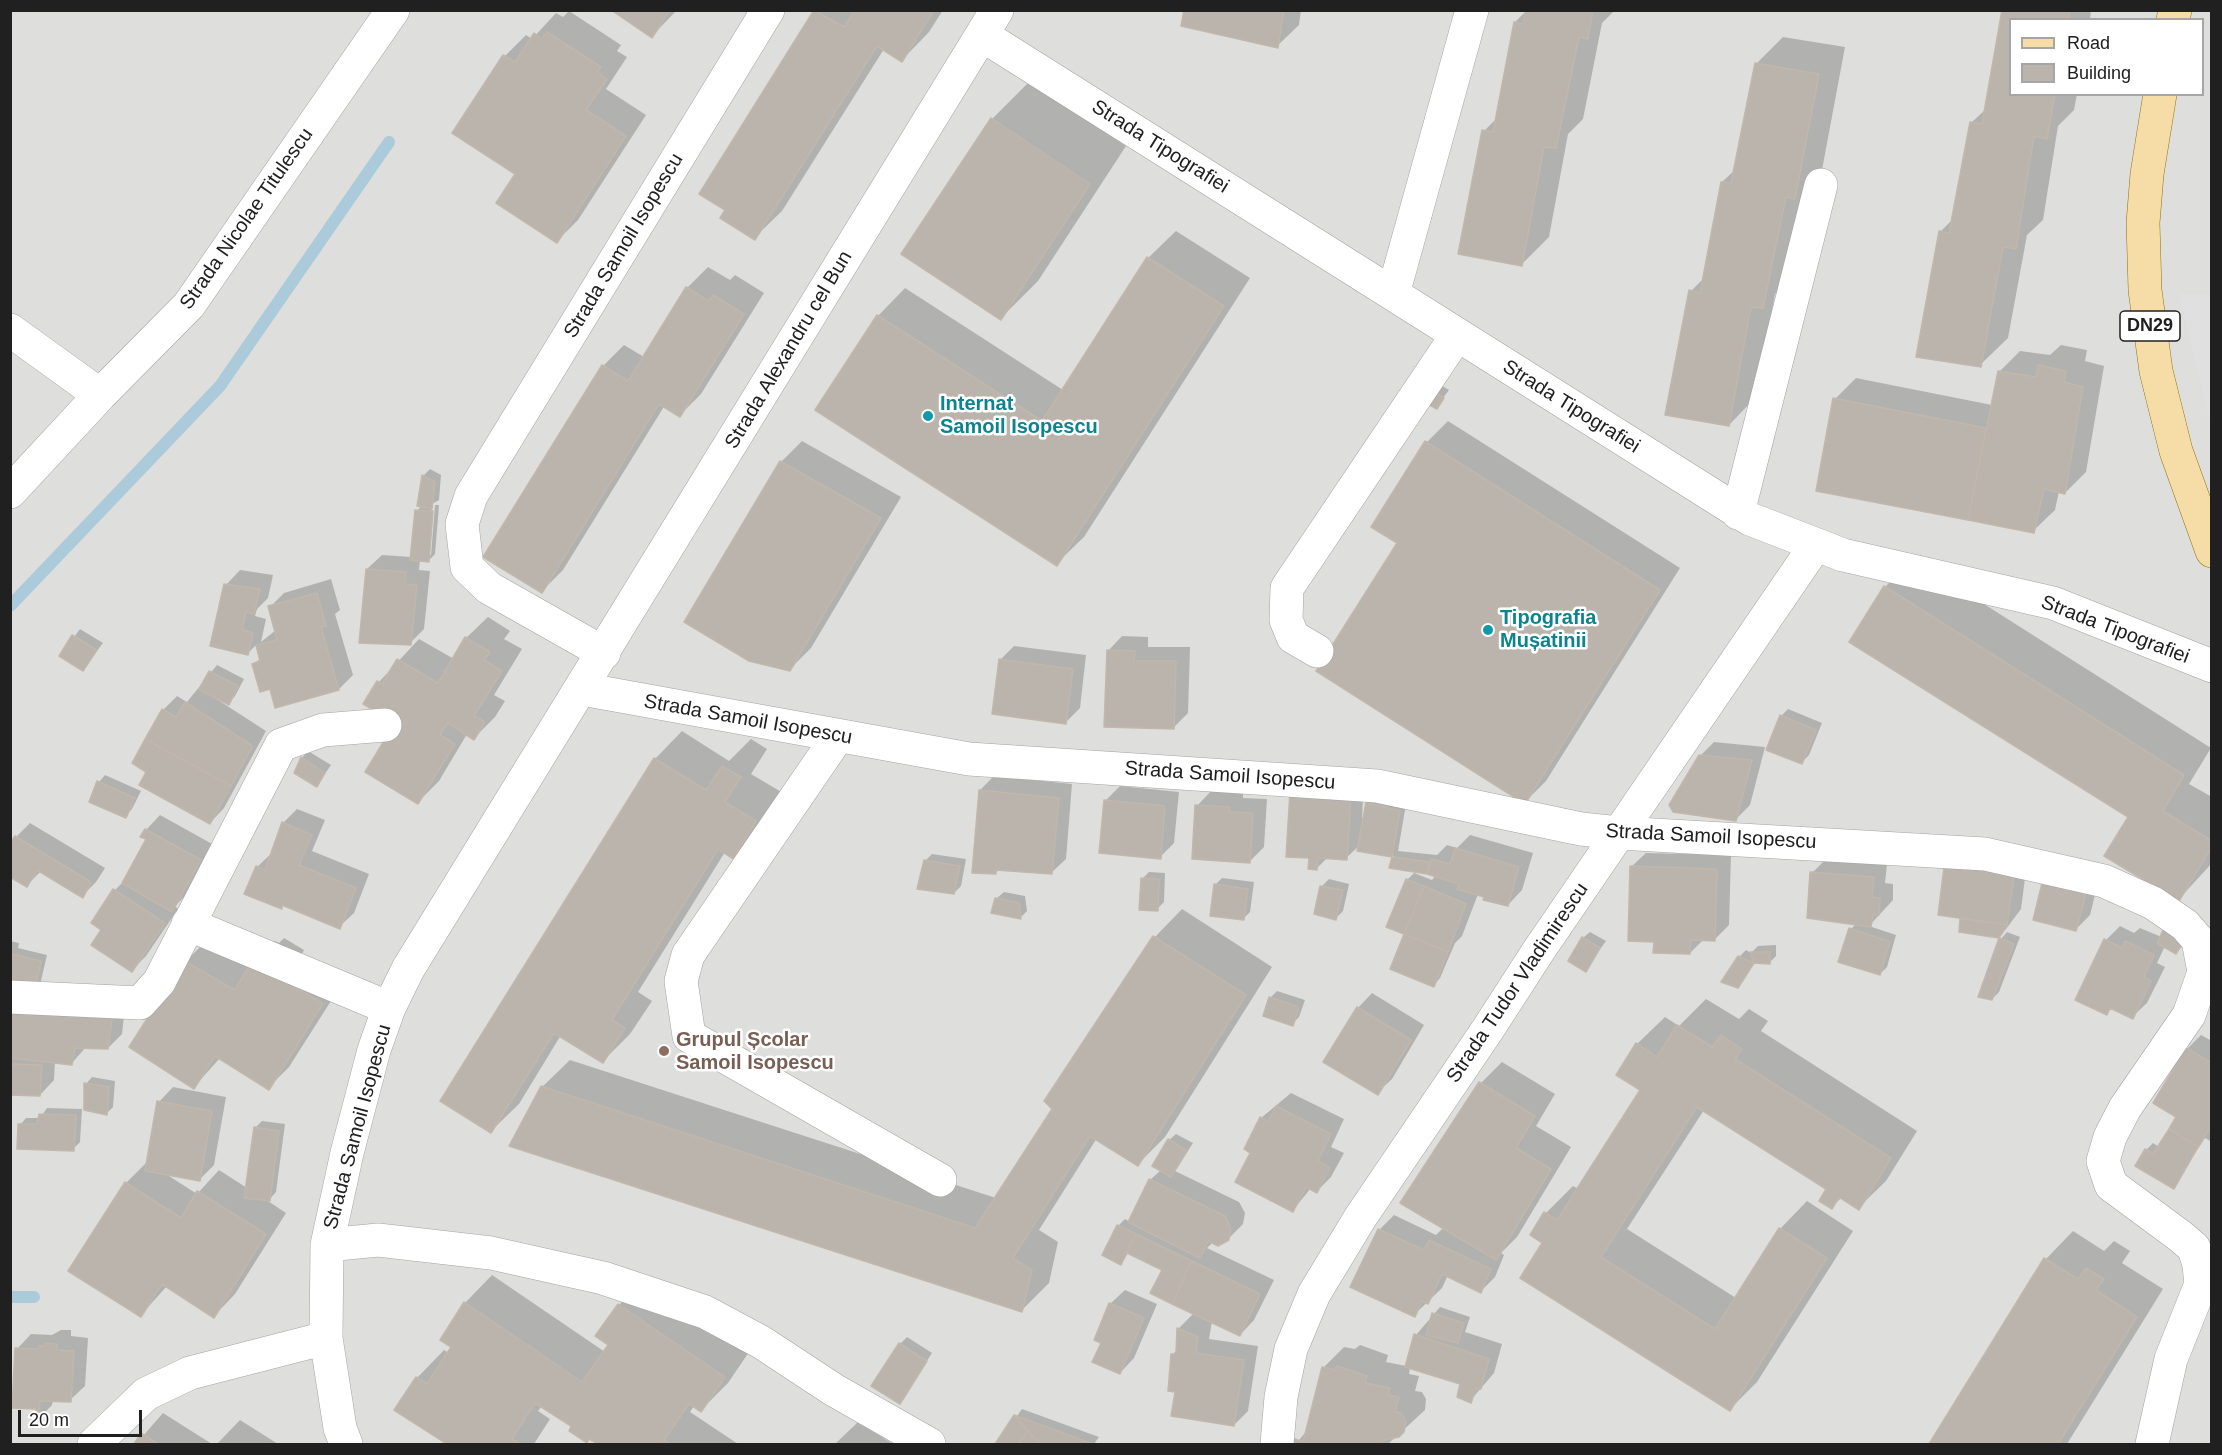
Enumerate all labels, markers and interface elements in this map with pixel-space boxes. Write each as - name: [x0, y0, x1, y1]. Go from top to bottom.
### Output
- legend: [2009, 18, 2204, 96]
- text: Road: [2067, 33, 2110, 53]
- text: Building: [2067, 63, 2131, 83]
- street label: Strada Tipografiei: [1087, 95, 1233, 199]
- street label: Strada Nicolae Titulescu: [175, 124, 319, 314]
- street label: Strada Samoil Isopescu: [559, 149, 689, 343]
- street label: Strada Alexandru cel Bun: [720, 247, 858, 453]
- road number: DN29: [2120, 311, 2180, 341]
- street label: Strada Tipografiei: [1498, 355, 1644, 459]
- place label: Internat Samoil Isopescu: [940, 392, 1098, 439]
- marker: Internat Samoil Isopescu: [921, 409, 935, 423]
- street label: Strada Tipografiei: [2037, 591, 2193, 669]
- place label: Tipografia Mușatinii: [1500, 606, 1596, 653]
- marker: Tipografia Mușatinii: [1481, 623, 1495, 637]
- street label: Strada Samoil Isopescu: [642, 690, 854, 750]
- street label: Strada Samoil Isopescu: [1124, 757, 1336, 795]
- street label: Strada Samoil Isopescu: [1605, 819, 1817, 855]
- street label: Strada Tudor Vladimirescu: [1442, 878, 1594, 1088]
- street label: Strada Samoil Isopescu: [319, 1022, 397, 1232]
- place label: Grupul Școlar Samoil Isopescu: [676, 1028, 834, 1075]
- marker: Grupul Școlar Samoil Isopescu: [657, 1044, 671, 1058]
- scale bar: [21, 1398, 146, 1436]
- text: 20 m: [29, 1410, 69, 1430]

